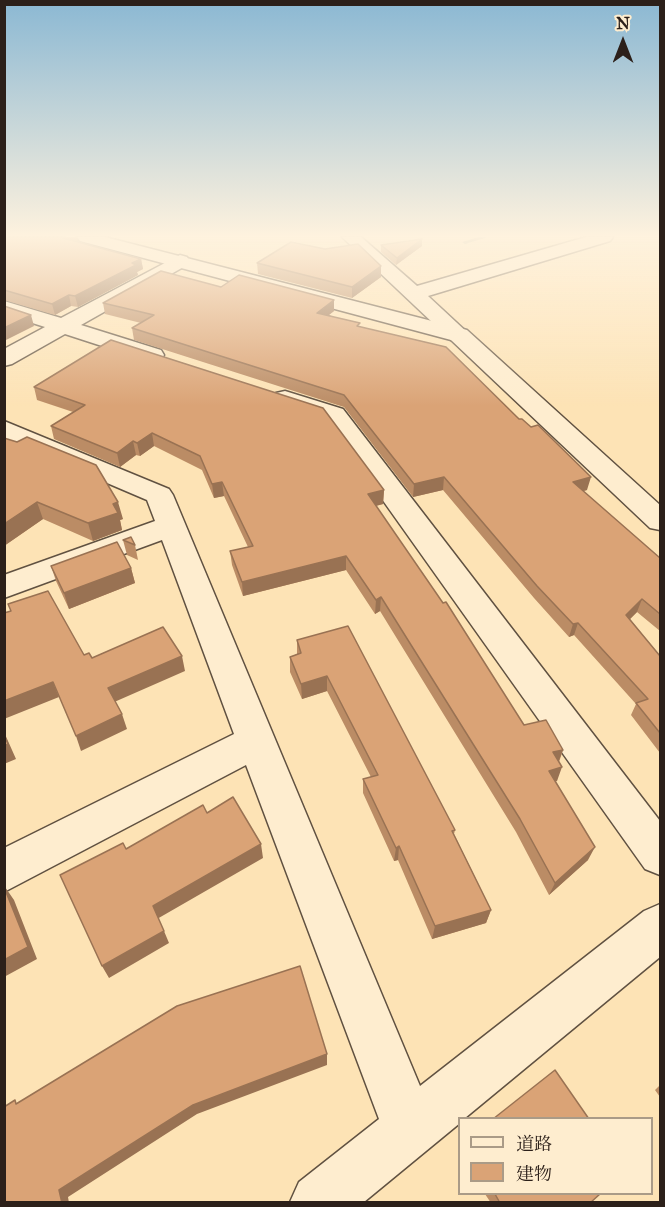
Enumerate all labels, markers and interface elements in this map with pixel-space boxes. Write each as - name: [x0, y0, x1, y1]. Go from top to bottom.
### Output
- north arrow: [593, 12, 653, 72]
- text: N: [616, 14, 630, 33]
- legend: [458, 1117, 653, 1195]
- text: 道路: [516, 1133, 552, 1155]
- text: 建物: [516, 1163, 552, 1185]

